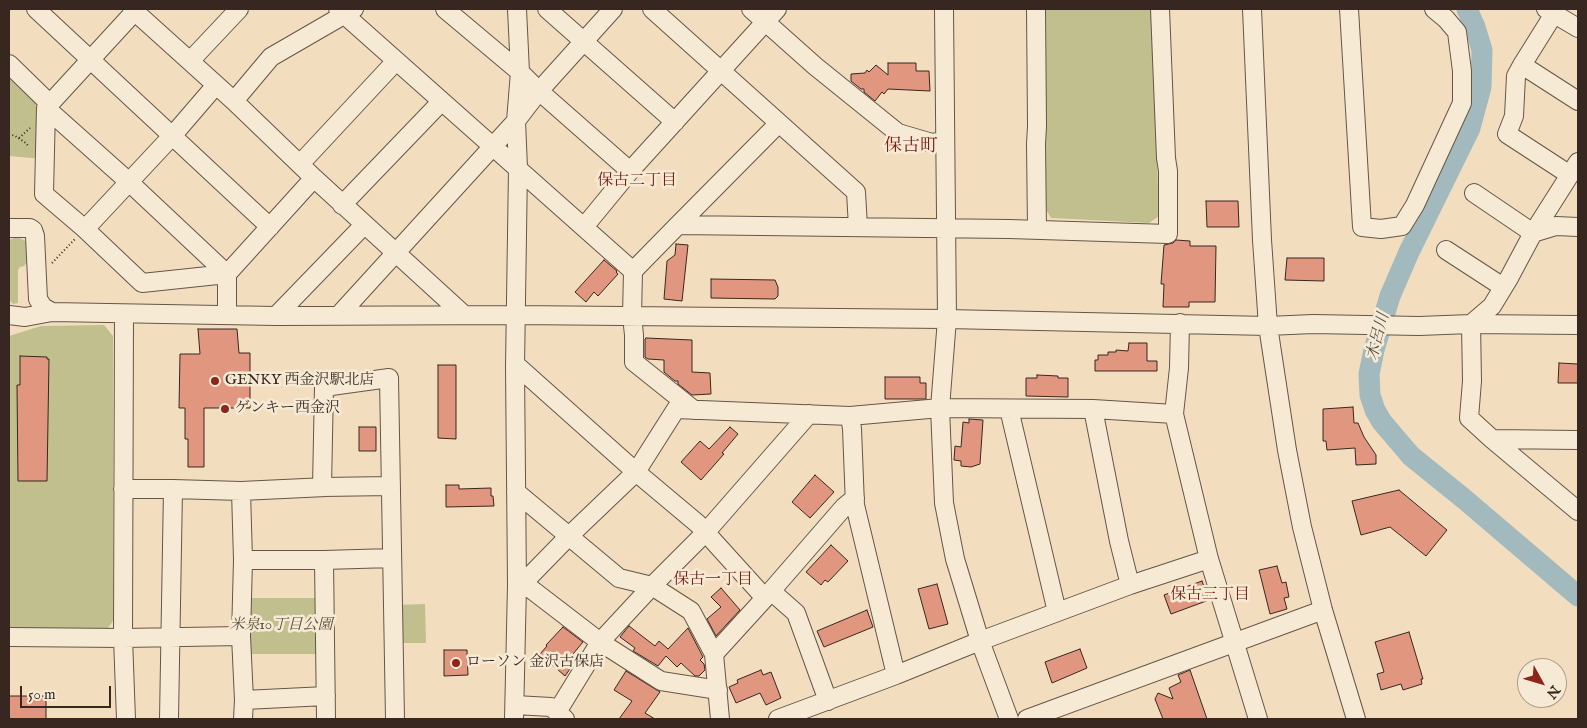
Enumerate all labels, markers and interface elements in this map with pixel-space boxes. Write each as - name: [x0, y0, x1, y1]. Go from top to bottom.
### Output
- district label: 保古町: [884, 136, 938, 158]
- district label: 保古二丁目: [597, 172, 677, 192]
- water label: 木呂川: [1364, 311, 1394, 363]
- place label: GENKY 西金沢駅北店: [225, 372, 375, 390]
- marker: GENKY 西金沢駅北店: [209, 375, 221, 387]
- place label: ゲンキー西金沢: [235, 400, 340, 418]
- marker: ゲンキー西金沢: [219, 403, 231, 415]
- district label: 保古一丁目: [673, 571, 753, 591]
- district label: 保古三丁目: [1170, 586, 1250, 606]
- park label: 米泉10丁目公園: [229, 617, 333, 635]
- place label: ローソン 金沢古保店: [466, 654, 604, 672]
- marker: ローソン 金沢古保店: [450, 657, 462, 669]
- north arrow: [1517, 658, 1567, 708]
- scale bar: [22, 676, 114, 708]
- text: N: [1542, 681, 1564, 702]
- text: 50 m: [28, 685, 56, 704]

